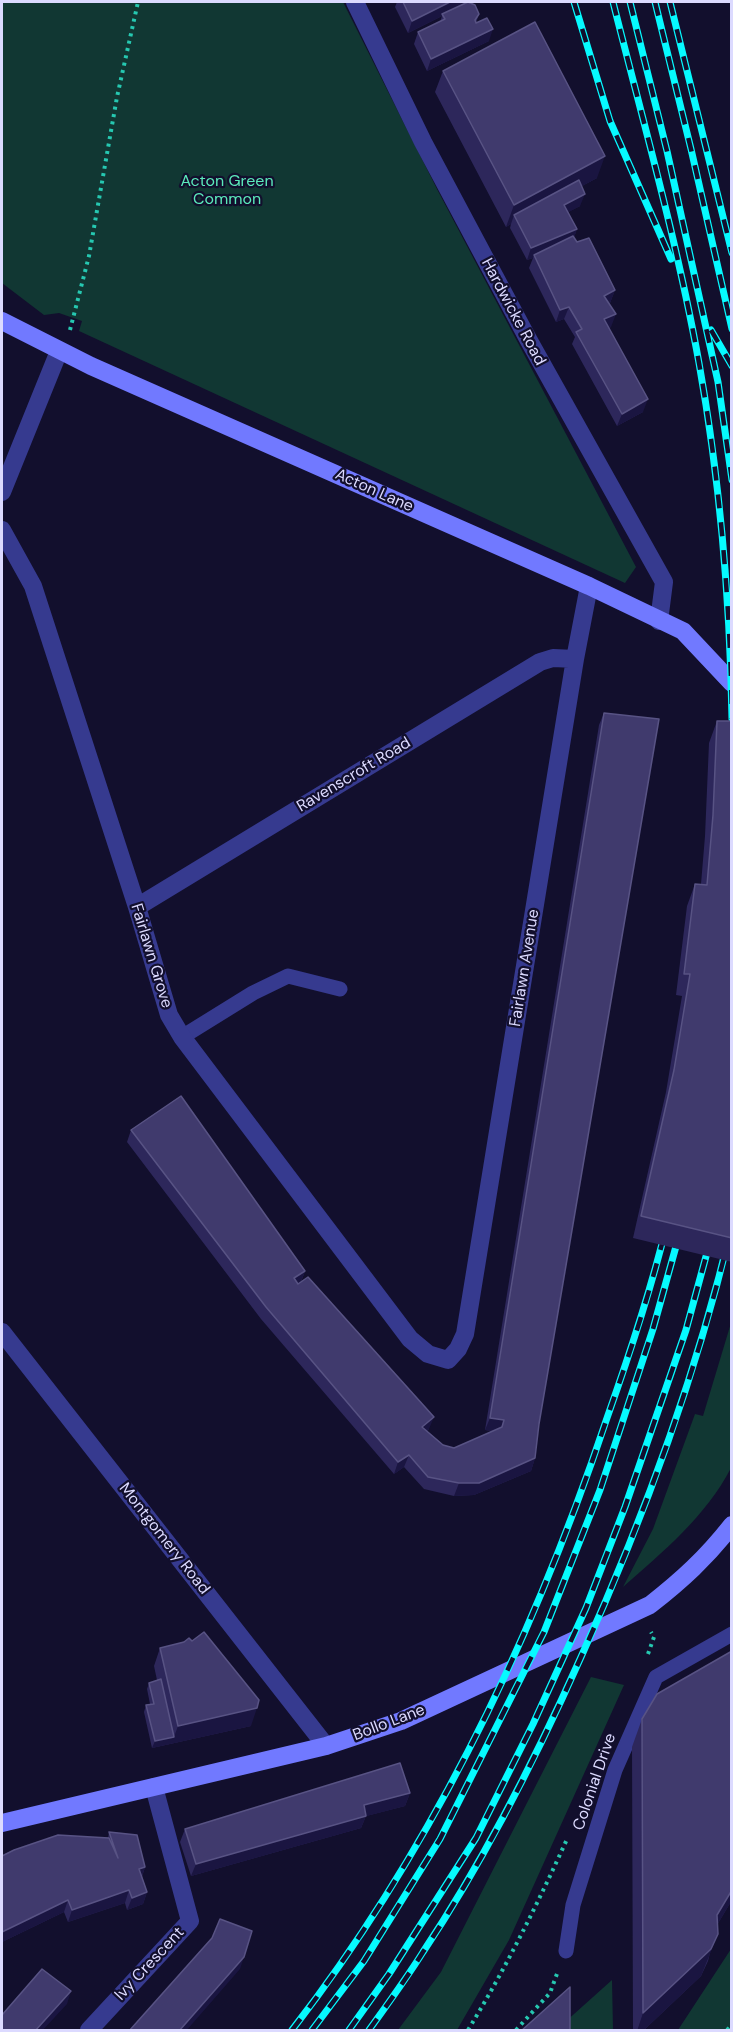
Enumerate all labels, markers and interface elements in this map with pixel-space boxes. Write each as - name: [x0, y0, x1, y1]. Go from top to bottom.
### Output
- park label: Acton Green Common: [180, 172, 274, 210]
- street label: Hardwicke Road: [477, 255, 549, 369]
- street label: Acton Lane: [332, 465, 416, 517]
- street label: Ravenscroft Road: [294, 733, 414, 817]
- street label: Fairlawn Grove: [126, 901, 176, 1011]
- street label: Fairlawn Avenue: [506, 908, 544, 1028]
- street label: Montgomery Road: [115, 1479, 213, 1599]
- street label: Bollo Lane: [350, 1701, 428, 1745]
- street label: Colonial Drive: [569, 1731, 621, 1833]
- street label: Ivy Crescent: [111, 1923, 189, 2005]

